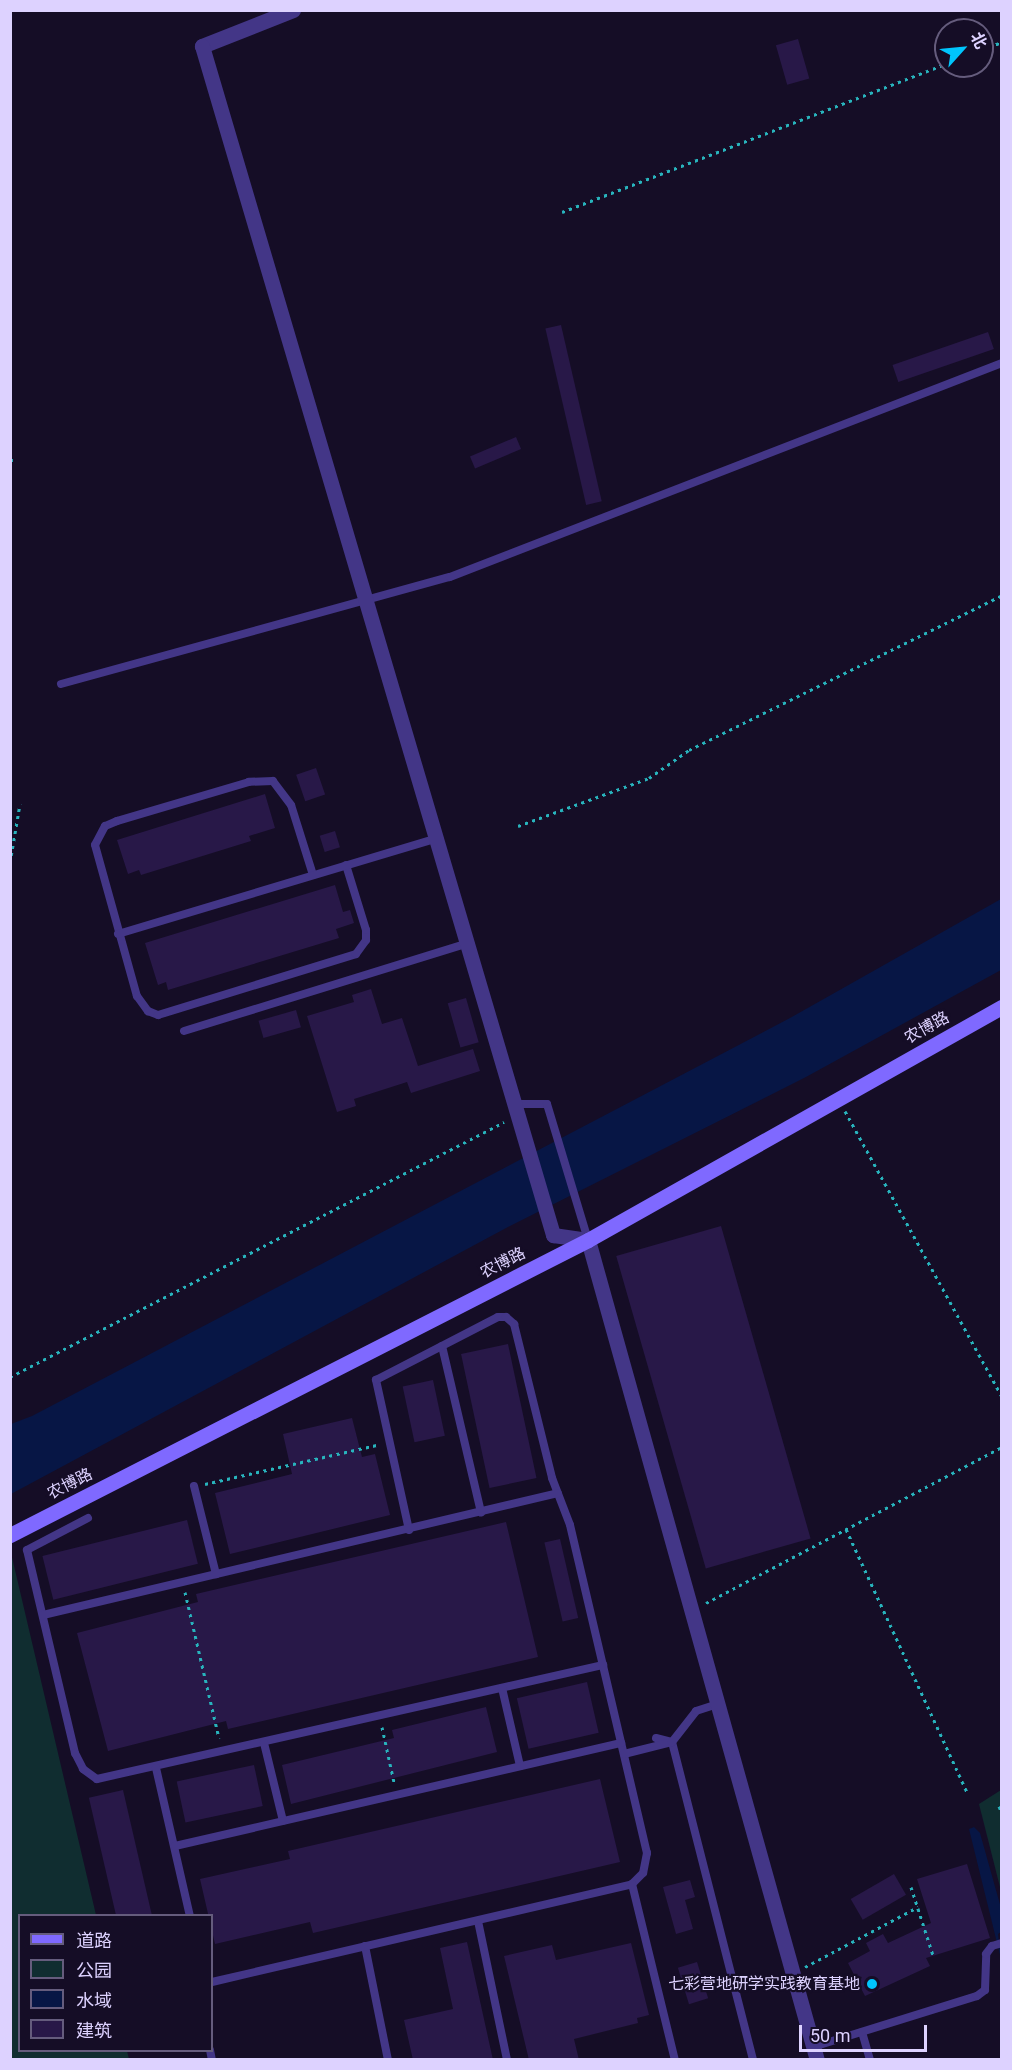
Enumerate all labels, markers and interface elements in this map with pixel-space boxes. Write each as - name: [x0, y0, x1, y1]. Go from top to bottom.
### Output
- north arrow: [934, 18, 994, 78]
- text: 北: [967, 29, 991, 52]
- street label: 农博路: [901, 1008, 953, 1048]
- street label: 农博路: [477, 1244, 529, 1282]
- street label: 农博路: [44, 1465, 96, 1503]
- legend: [18, 1914, 213, 2052]
- text: 道路: [76, 1930, 112, 1951]
- text: 公园: [76, 1960, 112, 1981]
- place label: 七彩营地研学实践教育基地: [668, 1974, 860, 1994]
- marker: 七彩营地研学实践教育基地: [865, 1977, 879, 1991]
- text: 水域: [76, 1990, 112, 2011]
- scale bar: [802, 2013, 930, 2051]
- text: 建筑: [76, 2020, 112, 2041]
- text: 50 m: [810, 2025, 850, 2046]

